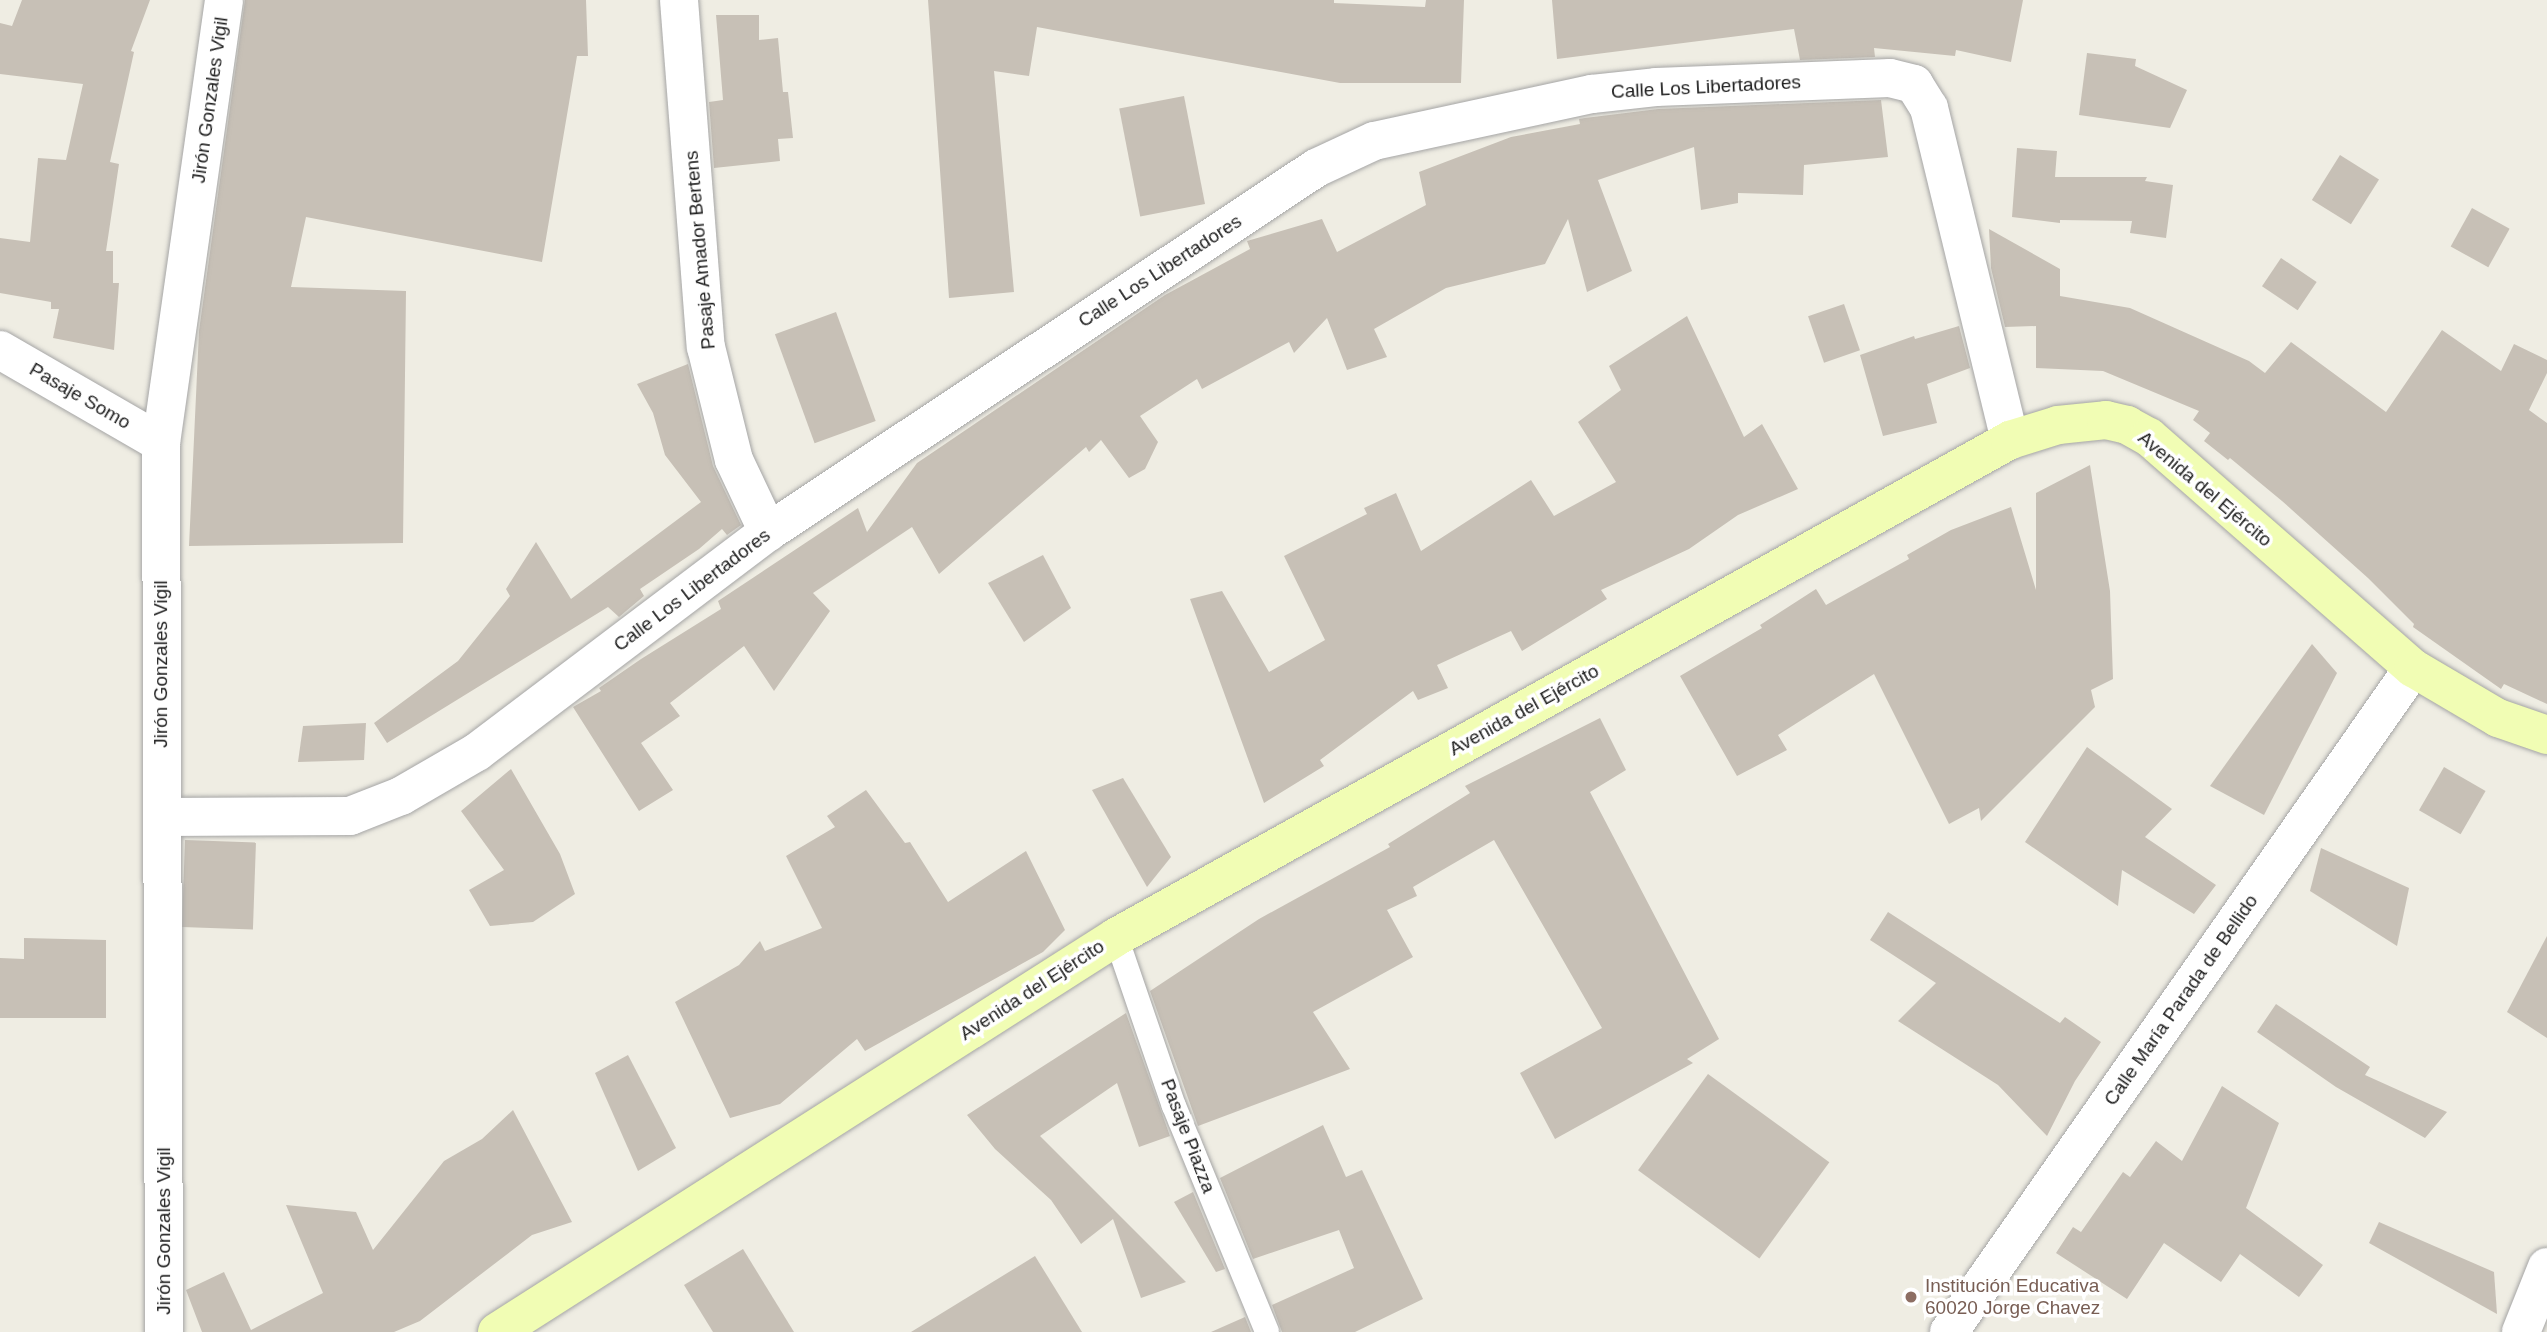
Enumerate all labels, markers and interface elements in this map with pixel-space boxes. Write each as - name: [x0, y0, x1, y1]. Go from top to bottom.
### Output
- street label: Jirón Gonzales Vigil: [187, 15, 233, 185]
- street label: Calle Los Libertadores: [1610, 71, 1802, 103]
- street label: Pasaje Amador Bertens: [680, 149, 720, 351]
- street label: Calle Los Libertadores: [1074, 210, 1246, 332]
- street label: Pasaje Somo: [25, 358, 135, 434]
- street label: Avenida del Ejército: [2133, 426, 2277, 552]
- street label: Calle Los Libertadores: [609, 524, 775, 656]
- street label: Jirón Gonzales Vigil: [150, 580, 172, 748]
- street label: Avenida del Ejército: [1445, 659, 1603, 761]
- street label: Calle María Parada de Bellido: [2099, 890, 2263, 1110]
- street label: Avenida del Ejército: [956, 935, 1108, 1045]
- street label: Pasaje Piazza: [1156, 1076, 1220, 1196]
- street label: Jirón Gonzales Vigil: [153, 1147, 175, 1315]
- place label: Institución Educativa 60020 Jorge Chavez: [1925, 1275, 2100, 1319]
- marker: Institución Educativa 60020 Jorge Chavez: [1903, 1289, 1919, 1305]

